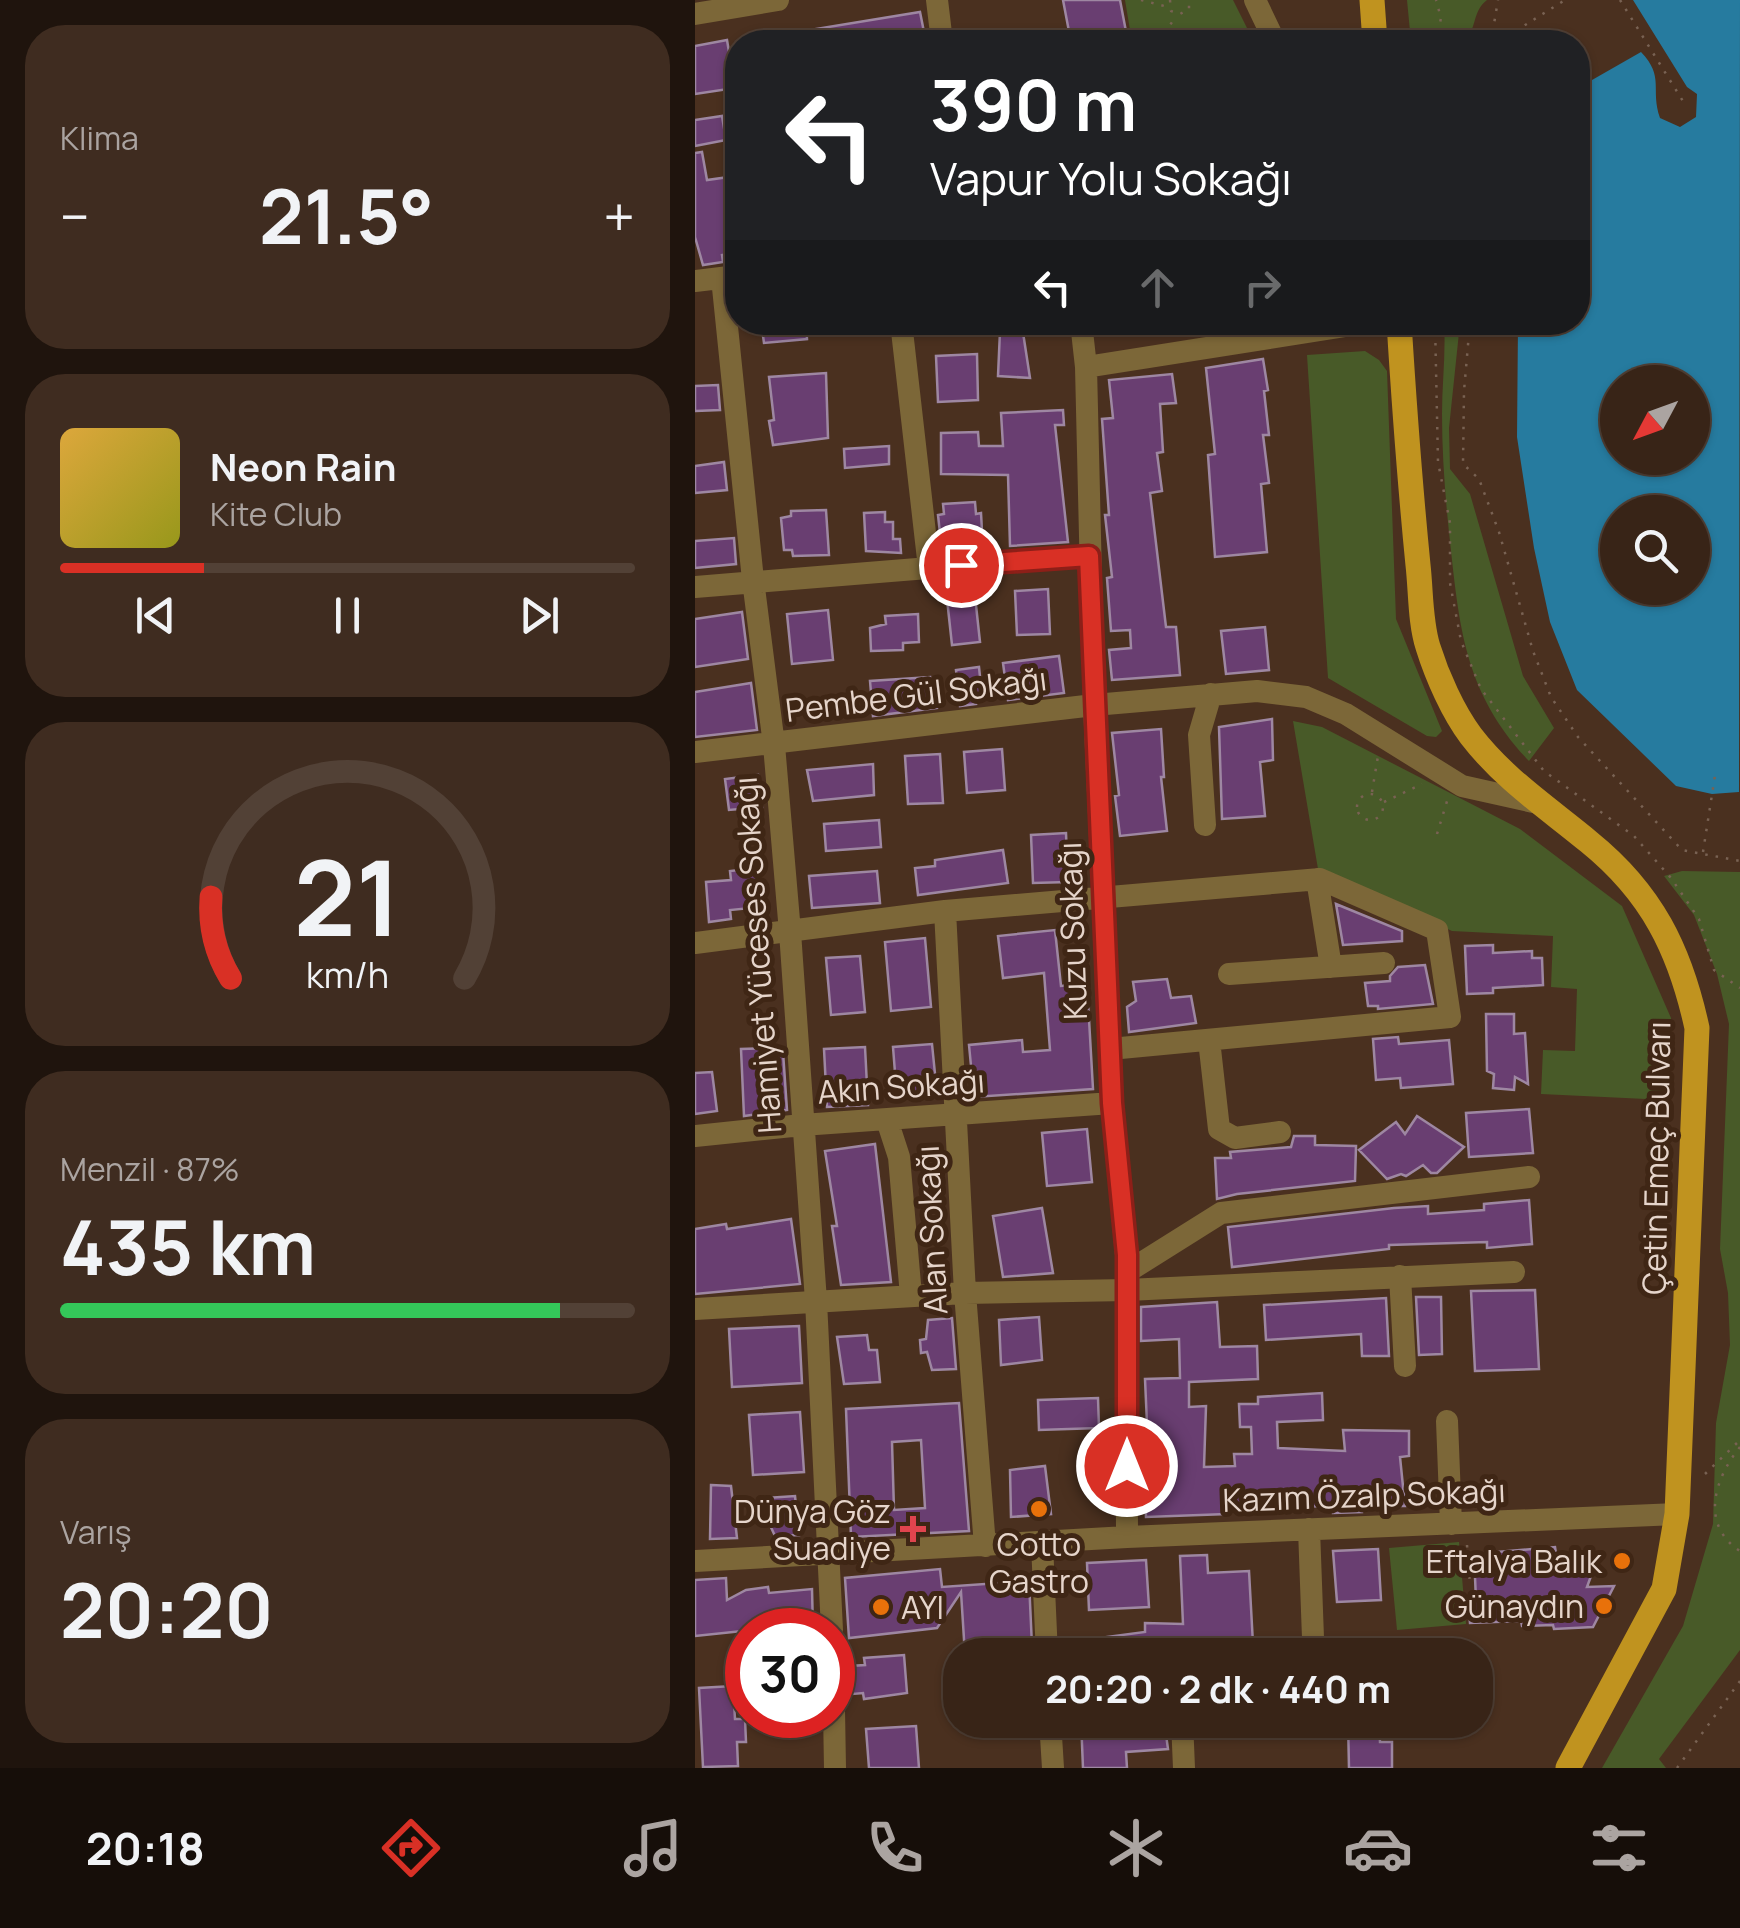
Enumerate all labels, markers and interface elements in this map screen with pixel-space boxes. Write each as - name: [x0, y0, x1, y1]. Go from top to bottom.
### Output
- text: 390 m: [930, 56, 1137, 152]
- icon: left: [765, 70, 895, 200]
- text: Klima: [60, 116, 139, 160]
- text: Vapur Yolu Sokağı: [930, 147, 1292, 209]
- text: 21.5°: [259, 164, 434, 267]
- text: −: [60, 178, 90, 254]
- text: +: [603, 178, 635, 254]
- icon: left: [1025, 260, 1080, 315]
- icon: ahead: [1130, 260, 1185, 315]
- icon: right: [1235, 260, 1290, 315]
- north arrow: [1600, 365, 1710, 475]
- map controls: [1600, 365, 1710, 605]
- text: Neon Rain: [210, 440, 396, 492]
- text: Kite Club: [210, 492, 342, 536]
- button: search: [1600, 495, 1710, 605]
- pin: [919, 523, 1004, 608]
- icon: arrive: [934, 538, 989, 593]
- icon: previous: [128, 588, 183, 643]
- icon: pause: [320, 588, 375, 643]
- icon: next: [512, 588, 567, 643]
- street label: Pembe Gül Sokağı: [783, 656, 1049, 732]
- street label: Hamiyet Yüceses Sokağı: [723, 775, 791, 1135]
- text: 21: [294, 825, 401, 967]
- street label: Kuzu Sokağı: [1047, 841, 1097, 1021]
- text: km/h: [306, 950, 389, 999]
- street label: Çetin Emeç Bulvarı: [1632, 1021, 1680, 1295]
- street label: Akın Sokağı: [816, 1058, 986, 1114]
- street label: Alan Sokağı: [905, 1144, 957, 1316]
- text: Menzil · 87%: [60, 1147, 240, 1191]
- text: 435 km: [60, 1195, 316, 1298]
- position arrow: [1075, 1414, 1179, 1518]
- street label: Kazım Özalp Sokağı: [1222, 1468, 1506, 1522]
- place label: Dünya Göz Suadiye: [734, 1489, 891, 1570]
- marker: Cotto Gastro: [1028, 1498, 1050, 1520]
- text: Varış: [60, 1510, 131, 1554]
- marker: Dünya Göz Suadiye: [900, 1516, 926, 1542]
- place label: Cotto Gastro: [989, 1522, 1089, 1603]
- place label: Eftalya Balık: [1426, 1539, 1603, 1583]
- marker: Eftalya Balık: [1611, 1550, 1633, 1572]
- text: 20:20: [60, 1558, 274, 1661]
- place label: Günaydın: [1445, 1584, 1584, 1628]
- place label: AYI: [901, 1585, 944, 1629]
- marker: Günaydın: [1593, 1595, 1615, 1617]
- marker: AYI: [870, 1596, 892, 1618]
- speed limit sign: 30: [725, 1608, 855, 1738]
- text: 20:20 · 2 dk · 440 m: [1045, 1662, 1391, 1714]
- icon: directions: [376, 1813, 446, 1883]
- icon: music: [618, 1813, 688, 1883]
- icon: phone: [860, 1813, 930, 1883]
- icon: climate: [1101, 1813, 1171, 1883]
- icon: car: [1343, 1813, 1413, 1883]
- icon: filters: [1584, 1813, 1654, 1883]
- text: 20:18: [86, 1817, 205, 1879]

